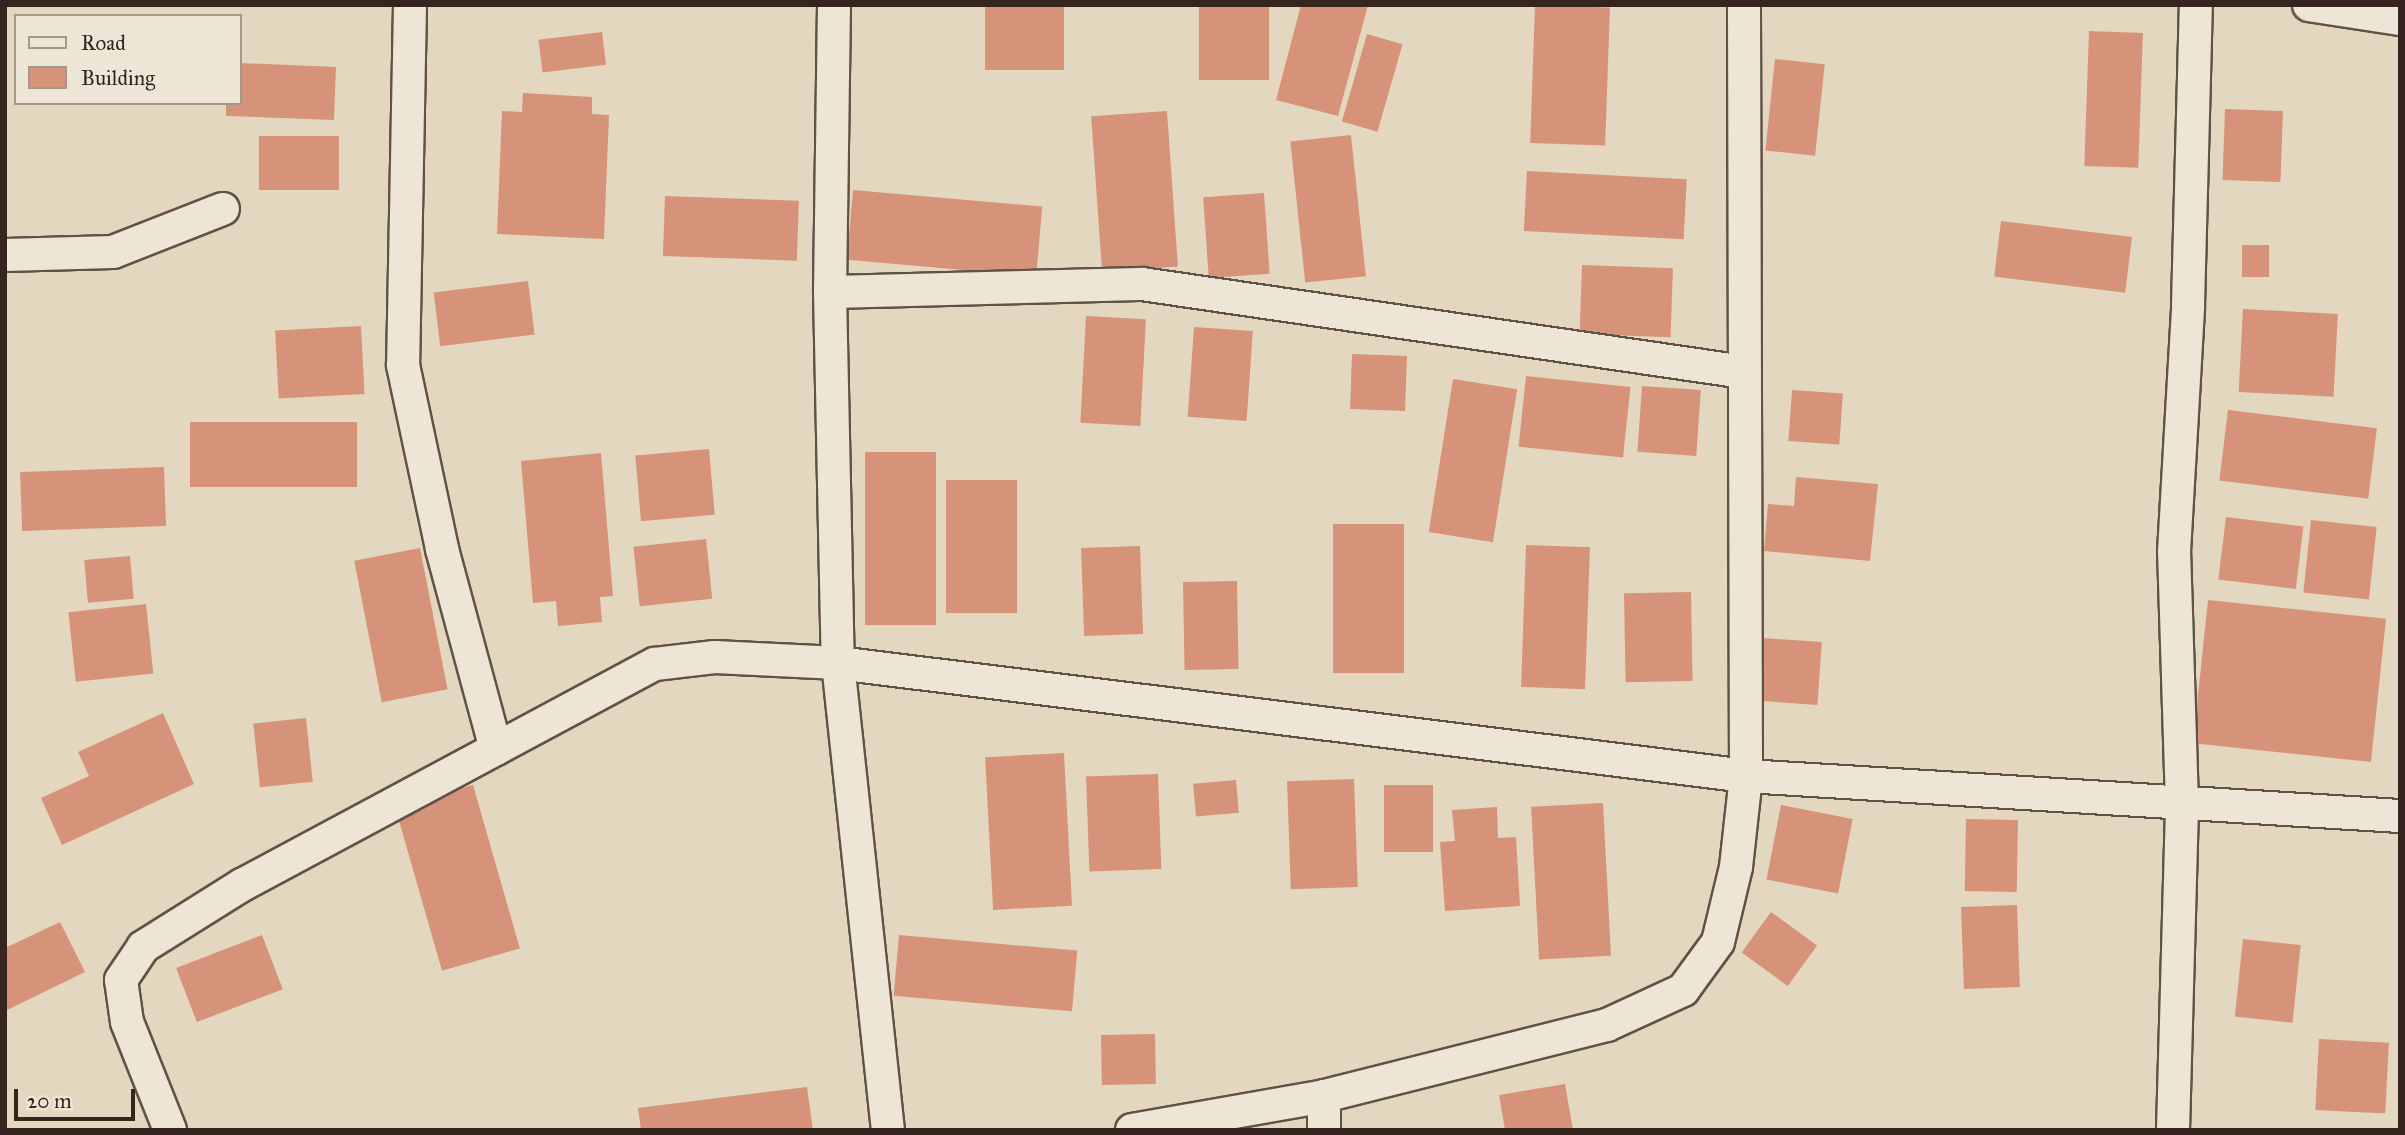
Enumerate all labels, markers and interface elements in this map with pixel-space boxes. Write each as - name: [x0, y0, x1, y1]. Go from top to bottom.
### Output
- legend: [14, 14, 242, 105]
- text: Road: [81, 30, 126, 56]
- text: Building: [81, 65, 155, 91]
- scale bar: [18, 1076, 138, 1120]
- text: 20 m: [27, 1088, 72, 1114]

